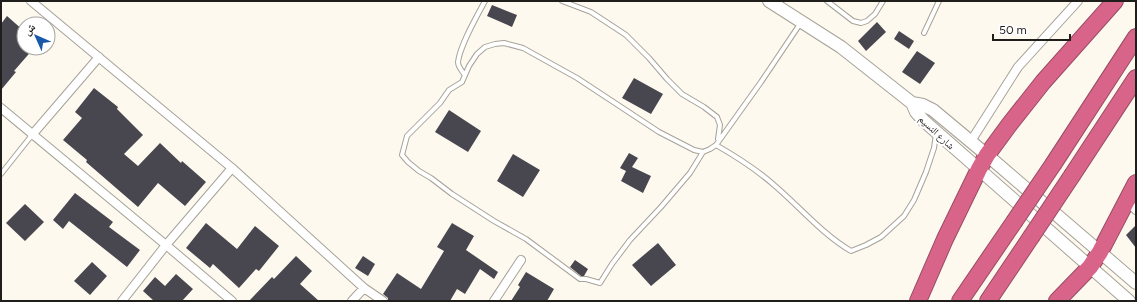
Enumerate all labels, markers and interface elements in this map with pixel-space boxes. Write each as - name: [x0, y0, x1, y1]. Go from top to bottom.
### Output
- north arrow: [16, 16, 56, 56]
- scale bar: [993, 16, 1070, 42]
- text: ش: [21, 20, 39, 39]
- text: 50 m: [999, 23, 1027, 37]
- street label: شارع النسيم: [915, 112, 958, 153]

